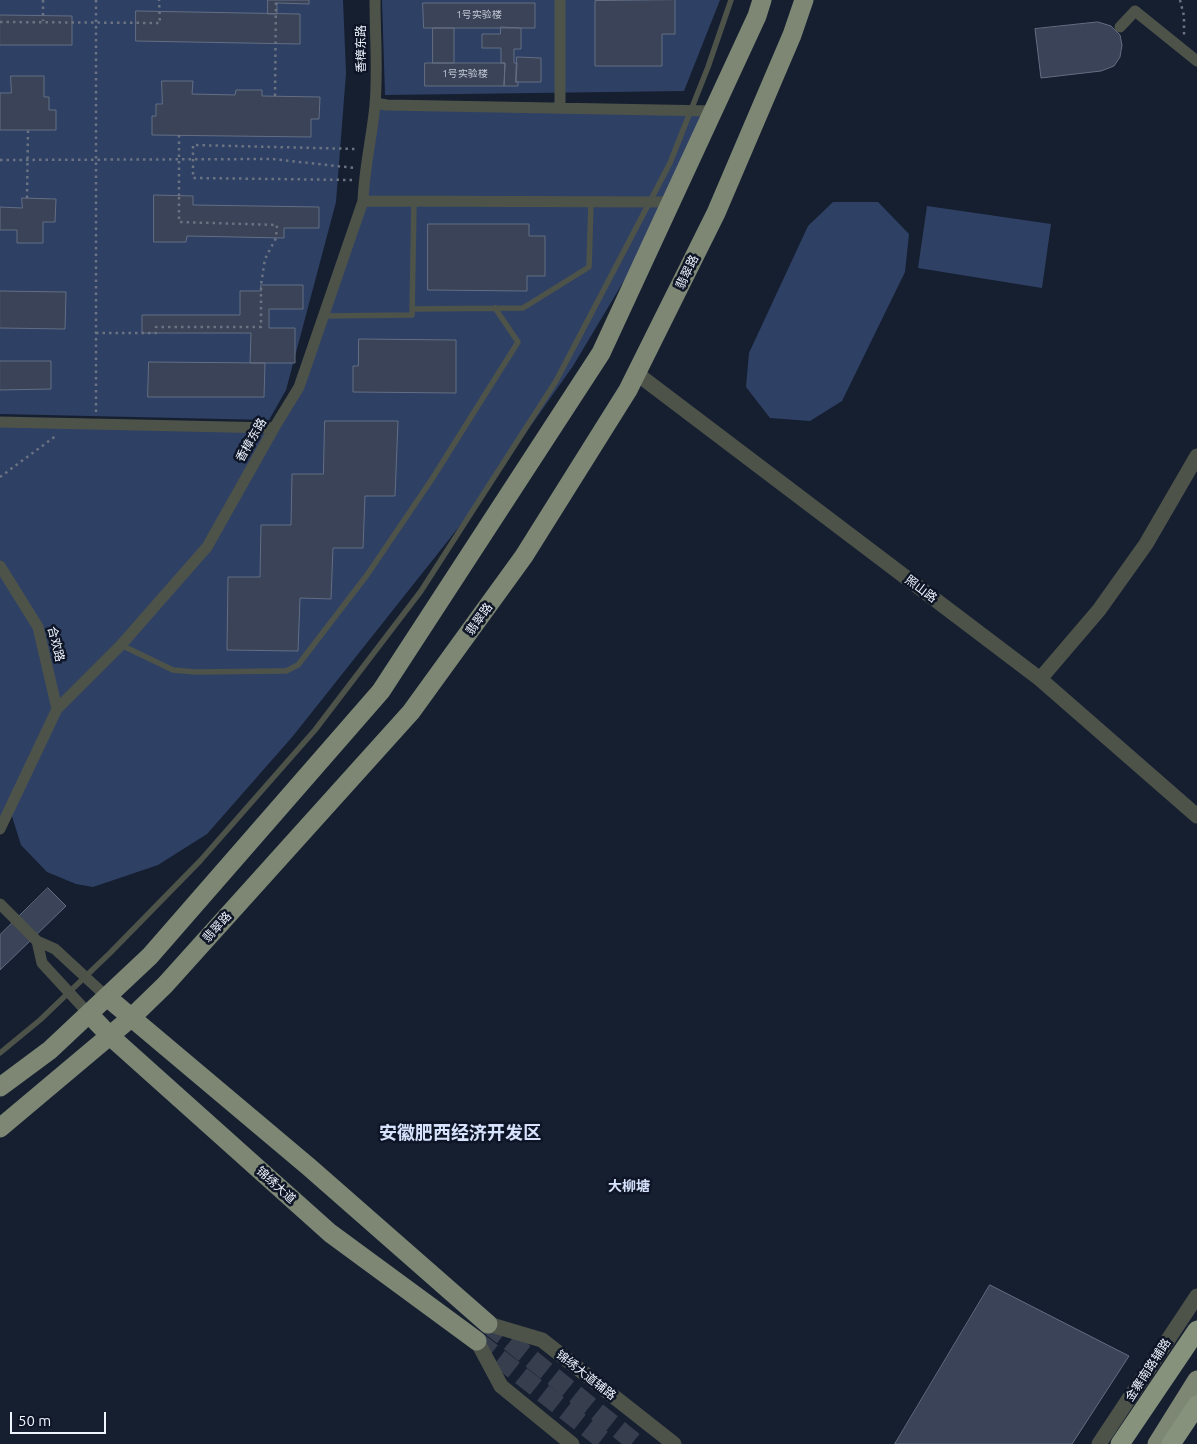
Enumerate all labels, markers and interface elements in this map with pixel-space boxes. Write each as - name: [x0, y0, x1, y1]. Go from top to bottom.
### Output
- house number: 1号实验楼: [456, 9, 502, 21]
- street label: 香樟东路: [354, 25, 368, 73]
- house number: 1号实验楼: [442, 68, 488, 80]
- street label: 翡翠路: [673, 253, 701, 291]
- street label: 香樟东路: [233, 416, 269, 464]
- street label: 照山路: [902, 572, 940, 606]
- street label: 翡翠路: [463, 600, 495, 638]
- street label: 合欢路: [45, 625, 67, 663]
- street label: 翡翠路: [200, 909, 234, 945]
- district label: 安徽肥西经济开发区: [379, 1122, 541, 1144]
- street label: 锦绣大道: [253, 1164, 299, 1206]
- district label: 大柳塘: [608, 1178, 650, 1194]
- street label: 金寨南路辅路: [1122, 1336, 1174, 1404]
- street label: 锦绣大道辅路: [553, 1347, 619, 1403]
- scale bar: [12, 1402, 109, 1434]
- text: 50 m: [18, 1412, 51, 1429]

